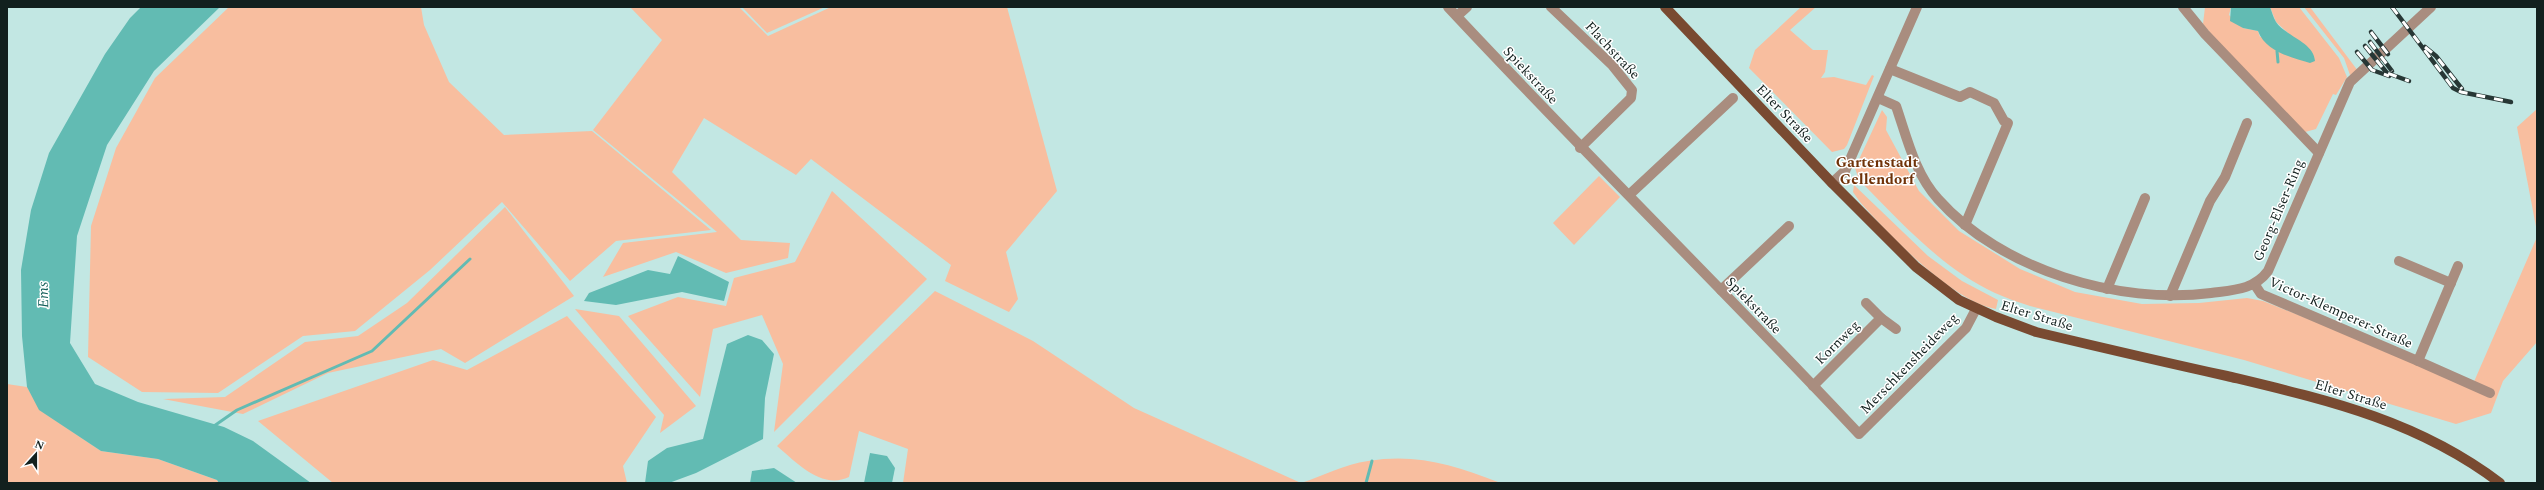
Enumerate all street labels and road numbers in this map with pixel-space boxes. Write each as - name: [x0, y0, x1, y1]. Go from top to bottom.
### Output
- street label: Flachstraße: [1580, 17, 1645, 84]
- street label: Spiekstraße: [1498, 42, 1563, 109]
- street label: Elter Straße: [1751, 79, 1818, 148]
- street label: Georg-Elser-Ring: [2247, 156, 2310, 265]
- street label: Victor-Klemperer-Straße: [2265, 271, 2416, 354]
- street label: Spiekstraße: [1721, 272, 1787, 339]
- street label: Elter Straße: [1998, 295, 2076, 336]
- street label: Merschkensheideweg: [1855, 308, 1963, 419]
- street label: Kornweg: [1810, 315, 1865, 370]
- street label: Elter Straße: [2312, 374, 2390, 415]

